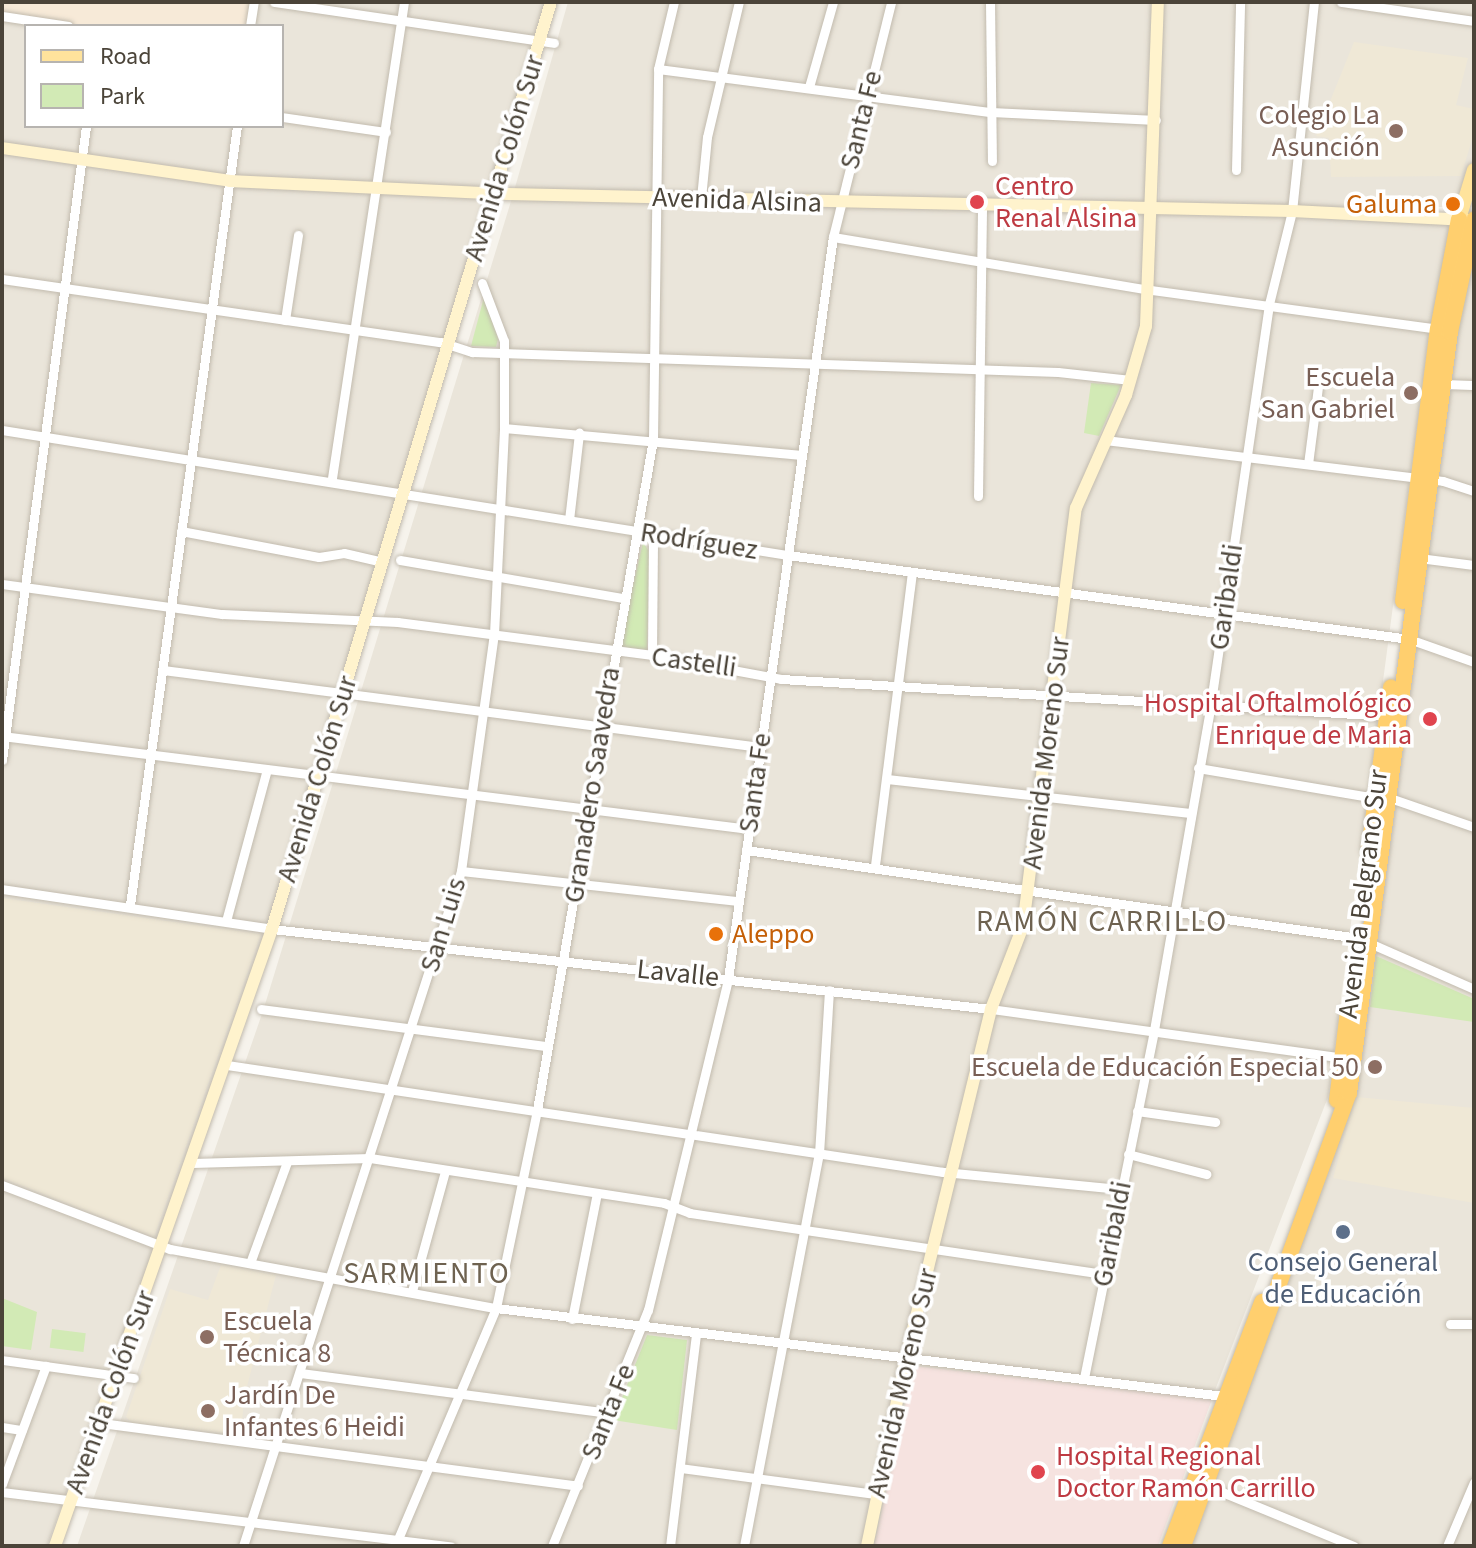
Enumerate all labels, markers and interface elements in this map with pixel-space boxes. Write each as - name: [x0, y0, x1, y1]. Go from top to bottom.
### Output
- legend: [24, 24, 284, 128]
- text: Road: [100, 39, 152, 74]
- street label: Avenida Colón Sur: [457, 51, 551, 265]
- street label: Santa Fe: [833, 67, 889, 173]
- text: Park: [100, 79, 145, 114]
- place label: Colegio La Asunción: [1259, 98, 1380, 164]
- marker: Colegio La Asunción: [1387, 122, 1405, 140]
- place label: Centro Renal Alsina: [995, 169, 1137, 235]
- street label: Avenida Alsina: [652, 180, 822, 220]
- place label: Galuma: [1346, 187, 1437, 221]
- marker: Centro Renal Alsina: [966, 191, 988, 213]
- marker: Galuma: [1444, 195, 1462, 213]
- place label: Escuela San Gabriel: [1261, 360, 1395, 426]
- marker: Escuela San Gabriel: [1402, 384, 1420, 402]
- street label: Rodríguez: [638, 515, 760, 567]
- street label: Garibaldi: [1202, 542, 1250, 652]
- street label: Avenida Moreno Sur: [1015, 635, 1077, 871]
- street label: Castelli: [649, 639, 739, 685]
- street label: Granadero Saavedra: [557, 665, 627, 905]
- street label: Avenida Colón Sur: [270, 672, 364, 886]
- place label: Hospital Oftalmológico Enrique de Maria: [1144, 686, 1412, 752]
- marker: Hospital Oftalmológico Enrique de Maria: [1419, 708, 1441, 730]
- street label: Santa Fe: [731, 731, 779, 835]
- street label: Avenida Belgrano Sur: [1331, 768, 1395, 1020]
- street label: San Luis: [413, 874, 473, 976]
- district label: RAMÓN CARRILLO: [976, 904, 1228, 940]
- place label: Aleppo: [732, 917, 814, 951]
- marker: Aleppo: [707, 925, 725, 943]
- street label: Lavalle: [635, 952, 721, 994]
- place label: Escuela de Educación Especial 50: [971, 1050, 1359, 1084]
- marker: Escuela de Educación Especial 50: [1366, 1058, 1384, 1076]
- street label: Garibaldi: [1085, 1178, 1139, 1290]
- marker: Consejo General de Educación: [1334, 1223, 1352, 1241]
- place label: Consejo General de Educación: [1248, 1245, 1438, 1311]
- district label: SARMIENTO: [343, 1256, 511, 1292]
- street label: Avenida Moreno Sur: [859, 1265, 945, 1501]
- street label: Avenida Colón Sur: [58, 1286, 162, 1498]
- place label: Escuela Técnica 8: [223, 1304, 331, 1370]
- marker: Escuela Técnica 8: [198, 1328, 216, 1346]
- street label: Santa Fe: [574, 1359, 642, 1465]
- place label: Jardín De Infantes 6 Heidi: [224, 1378, 405, 1444]
- marker: Jardín De Infantes 6 Heidi: [199, 1402, 217, 1420]
- place label: Hospital Regional Doctor Ramón Carrillo: [1056, 1439, 1316, 1505]
- marker: Hospital Regional Doctor Ramón Carrillo: [1027, 1461, 1049, 1483]

